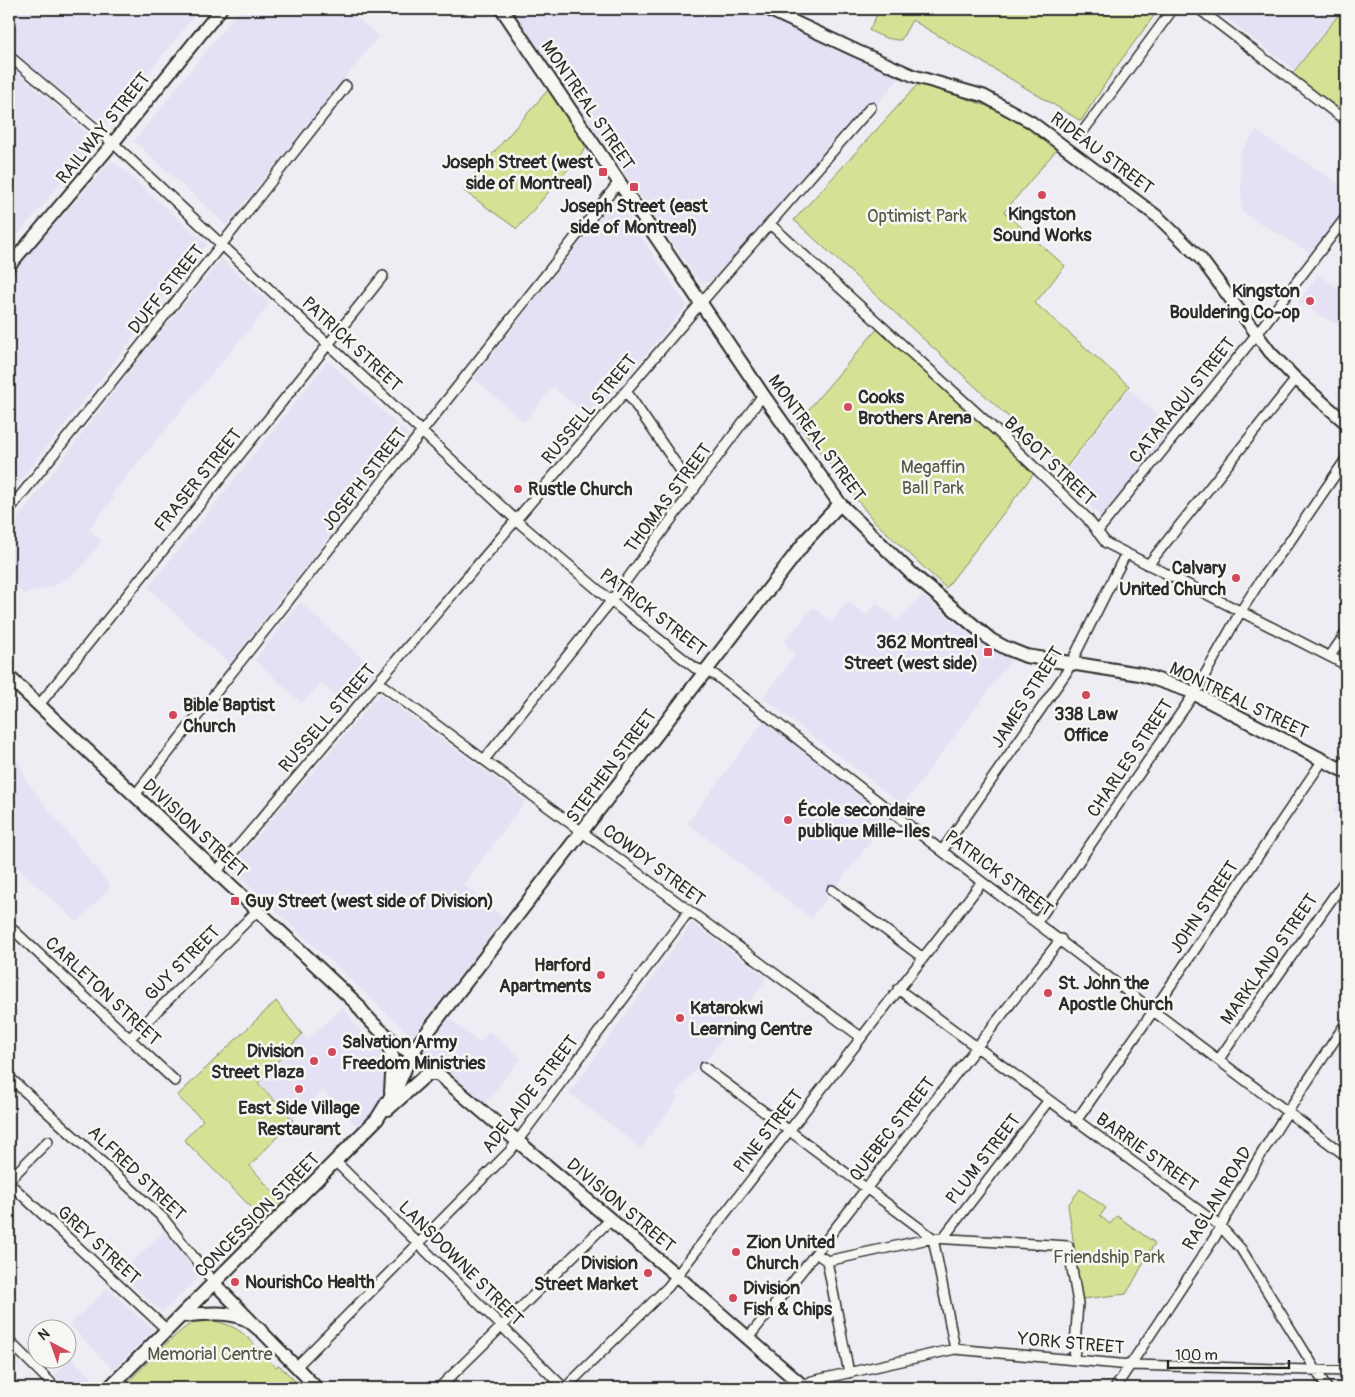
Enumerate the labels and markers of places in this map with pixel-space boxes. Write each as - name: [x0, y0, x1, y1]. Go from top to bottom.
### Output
- place label: Joseph Street (west side of Montreal): [442, 151, 594, 195]
- marker: Joseph Street (west side of Montreal): [597, 166, 609, 178]
- marker: Joseph Street (east side of Montreal): [628, 181, 640, 193]
- marker: Kingston Sound Works: [1036, 189, 1048, 201]
- place label: Joseph Street (east side of Montreal): [560, 195, 708, 239]
- place label: Kingston Sound Works: [992, 203, 1093, 247]
- place label: Kingston Bouldering Co-op: [1170, 280, 1300, 324]
- marker: Kingston Bouldering Co-op: [1304, 295, 1316, 307]
- place label: Cooks Brothers Arena: [858, 386, 972, 430]
- marker: Cooks Brothers Arena: [842, 401, 854, 413]
- place label: Rustle Church: [528, 478, 633, 501]
- marker: Rustle Church: [512, 483, 524, 495]
- place label: Calvary United Church: [1119, 557, 1227, 601]
- marker: Calvary United Church: [1230, 572, 1242, 584]
- place label: 362 Montreal Street (west side): [844, 631, 978, 675]
- marker: 362 Montreal Street (west side): [982, 646, 994, 658]
- marker: 338 Law Office: [1080, 689, 1092, 701]
- place label: Bible Baptist Church: [183, 694, 276, 738]
- place label: 338 Law Office: [1054, 703, 1119, 747]
- marker: Bible Baptist Church: [167, 709, 179, 721]
- place label: École secondaire publique Mille-Iles: [798, 799, 931, 843]
- marker: École secondaire publique Mille-Iles: [782, 814, 794, 826]
- place label: Guy Street (west side of Division): [245, 890, 494, 913]
- marker: Guy Street (west side of Division): [229, 895, 241, 907]
- place label: Harford Apartments: [499, 954, 592, 998]
- marker: Harford Apartments: [595, 969, 607, 981]
- place label: St. John the Apostle Church: [1058, 972, 1173, 1016]
- marker: St. John the Apostle Church: [1042, 987, 1054, 999]
- place label: Katarokwi Learning Centre: [690, 997, 813, 1041]
- marker: Katarokwi Learning Centre: [674, 1012, 686, 1024]
- place label: Salvation Army Freedom Ministries: [342, 1031, 486, 1075]
- place label: Division Street Plaza: [211, 1040, 305, 1084]
- marker: Salvation Army Freedom Ministries: [326, 1046, 338, 1058]
- marker: Division Street Plaza: [308, 1055, 320, 1067]
- marker: East Side Village Restaurant: [293, 1083, 305, 1095]
- place label: East Side Village Restaurant: [238, 1097, 361, 1141]
- place label: Zion United Church: [746, 1231, 835, 1275]
- marker: Zion United Church: [730, 1246, 742, 1258]
- place label: Division Street Market: [534, 1252, 639, 1296]
- marker: Division Street Market: [642, 1267, 654, 1279]
- place label: NourishCo Health: [245, 1271, 375, 1294]
- marker: NourishCo Health: [229, 1276, 241, 1288]
- place label: Division Fish & Chips: [743, 1277, 833, 1321]
- marker: Division Fish & Chips: [727, 1292, 739, 1304]

